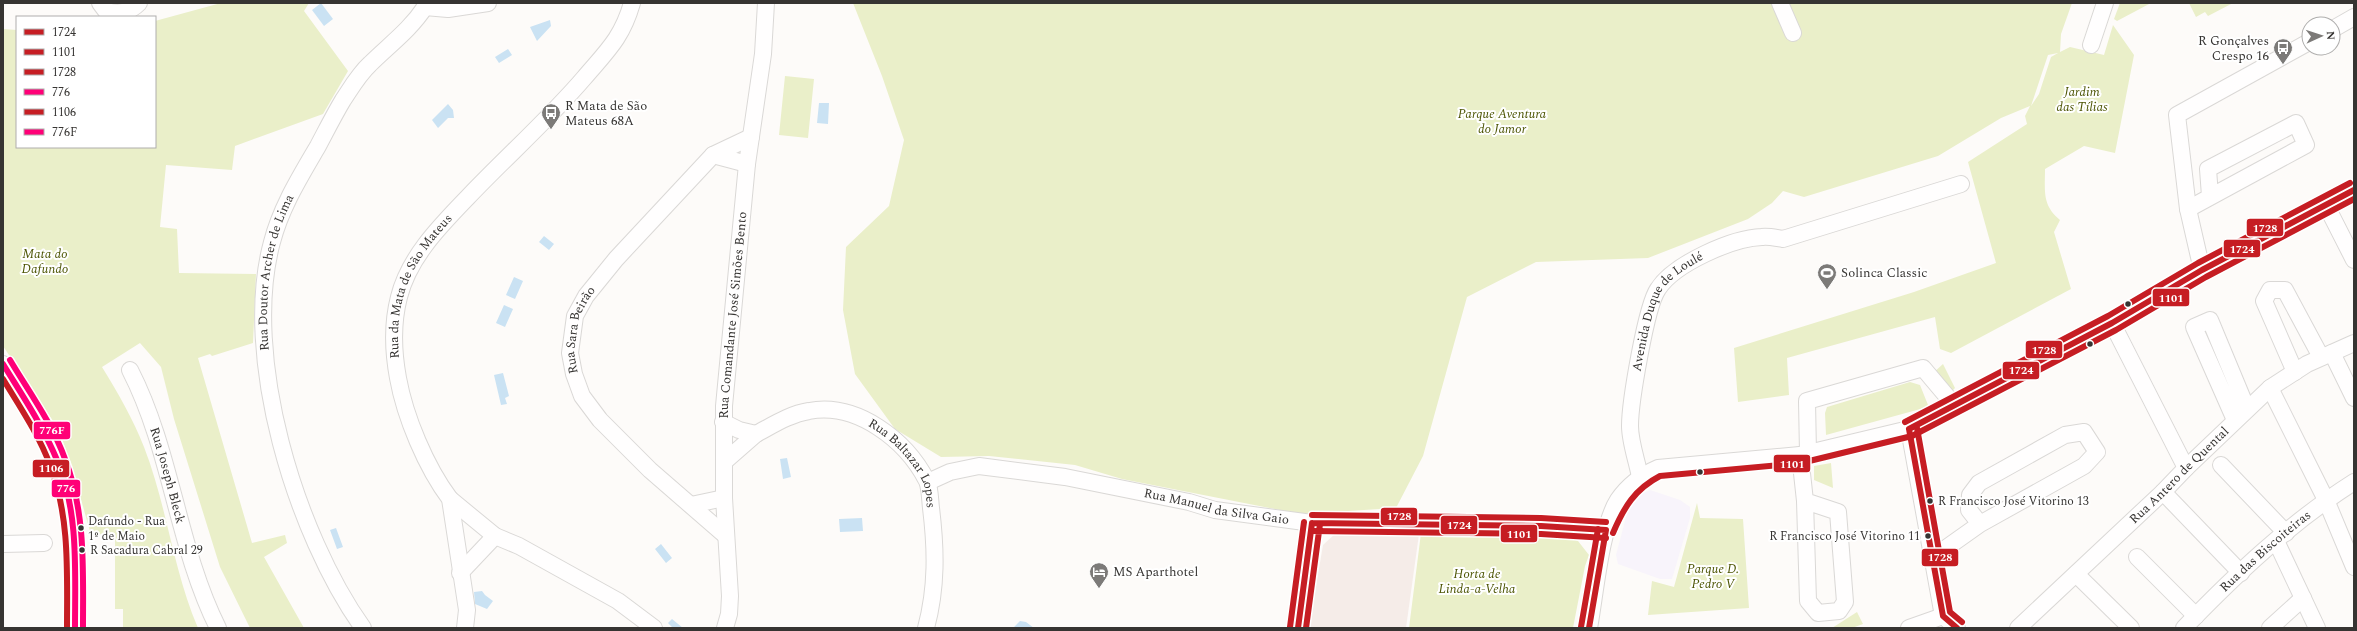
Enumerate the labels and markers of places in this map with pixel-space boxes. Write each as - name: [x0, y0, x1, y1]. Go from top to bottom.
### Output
- place label: R Gonçalves Crespo 16: [2198, 31, 2269, 66]
- bus stop icon: R Gonçalves Crespo 16: [2272, 37, 2294, 65]
- place label: R Mata de São Mateus 68A: [565, 96, 647, 131]
- bus stop icon: R Mata de São Mateus 68A: [540, 102, 562, 130]
- sports icon: Solinca Classic: [1816, 262, 1838, 290]
- place label: Solinca Classic: [1841, 263, 1928, 283]
- unlabelled marker: [2123, 299, 2133, 309]
- unlabelled marker: [2085, 339, 2095, 349]
- unlabelled marker: [1695, 467, 1705, 477]
- place label: R Francisco José Vitorino 13: [1938, 492, 2089, 511]
- marker: R Francisco José Vitorino 13: [1925, 496, 1935, 506]
- place label: Dafundo - Rua 1º de Maio: [88, 512, 165, 546]
- marker: Dafundo - Rua 1º de Maio: [76, 523, 86, 533]
- place label: R Francisco José Vitorino 11: [1769, 527, 1920, 546]
- marker: R Francisco José Vitorino 11: [1923, 531, 1933, 541]
- place label: R Sacadura Cabral 29: [90, 541, 203, 560]
- marker: R Sacadura Cabral 29: [77, 545, 87, 555]
- hotel icon: MS Aparthotel: [1088, 561, 1110, 589]
- place label: MS Aparthotel: [1113, 562, 1198, 582]

